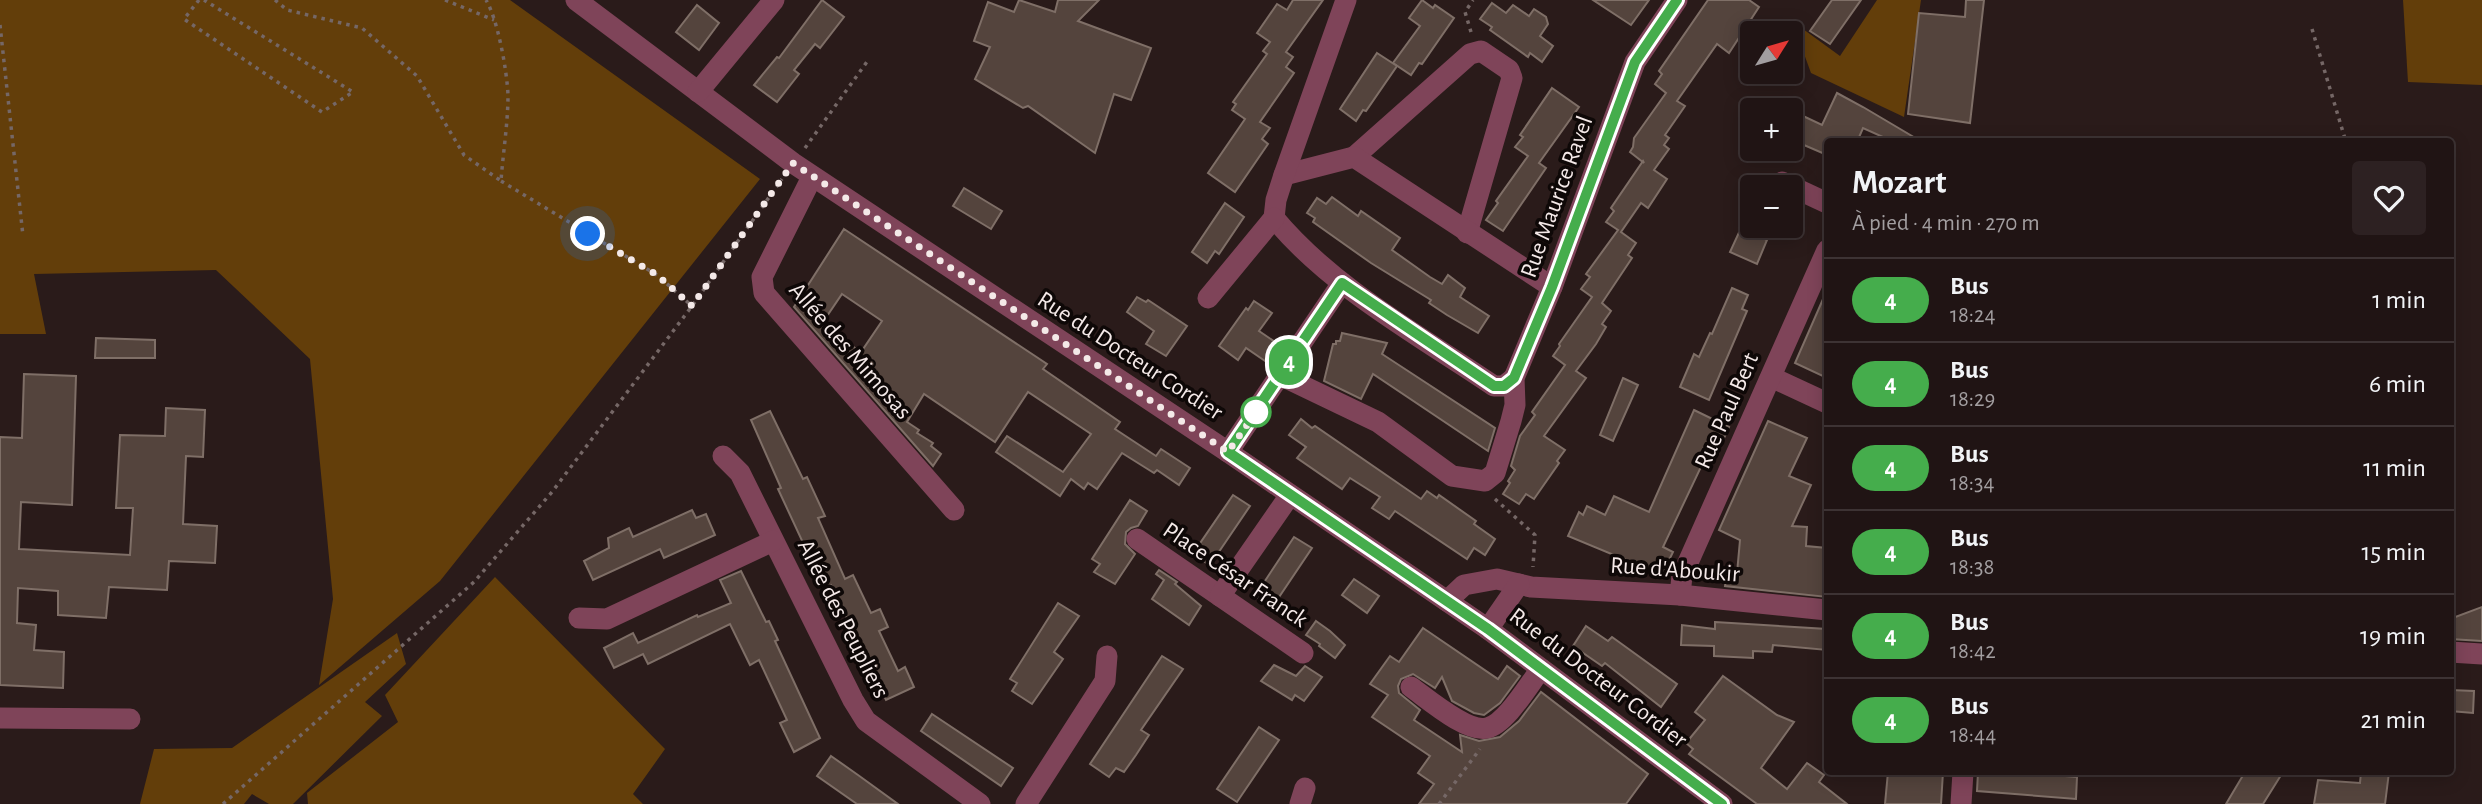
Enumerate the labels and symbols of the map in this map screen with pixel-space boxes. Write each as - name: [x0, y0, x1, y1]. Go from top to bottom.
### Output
- north arrow: [1740, 21, 1802, 84]
- street label: Rue Maurice Ravel: [1517, 113, 1597, 281]
- your location: [570, 216, 605, 251]
- street label: Allée des Mimosas: [784, 278, 916, 424]
- street label: Rue du Docteur Cordier: [1033, 287, 1227, 425]
- line badge: 4: [1266, 339, 1312, 385]
- street label: Rue Paul Bert: [1691, 349, 1763, 473]
- unlabelled marker: [1241, 397, 1271, 427]
- street label: Place César Franck: [1158, 518, 1312, 632]
- street label: Allée des Peupliers: [793, 536, 893, 702]
- street label: Rue d'Aboukir: [1609, 554, 1741, 587]
- street label: Rue du Docteur Cordier: [1505, 604, 1692, 753]

